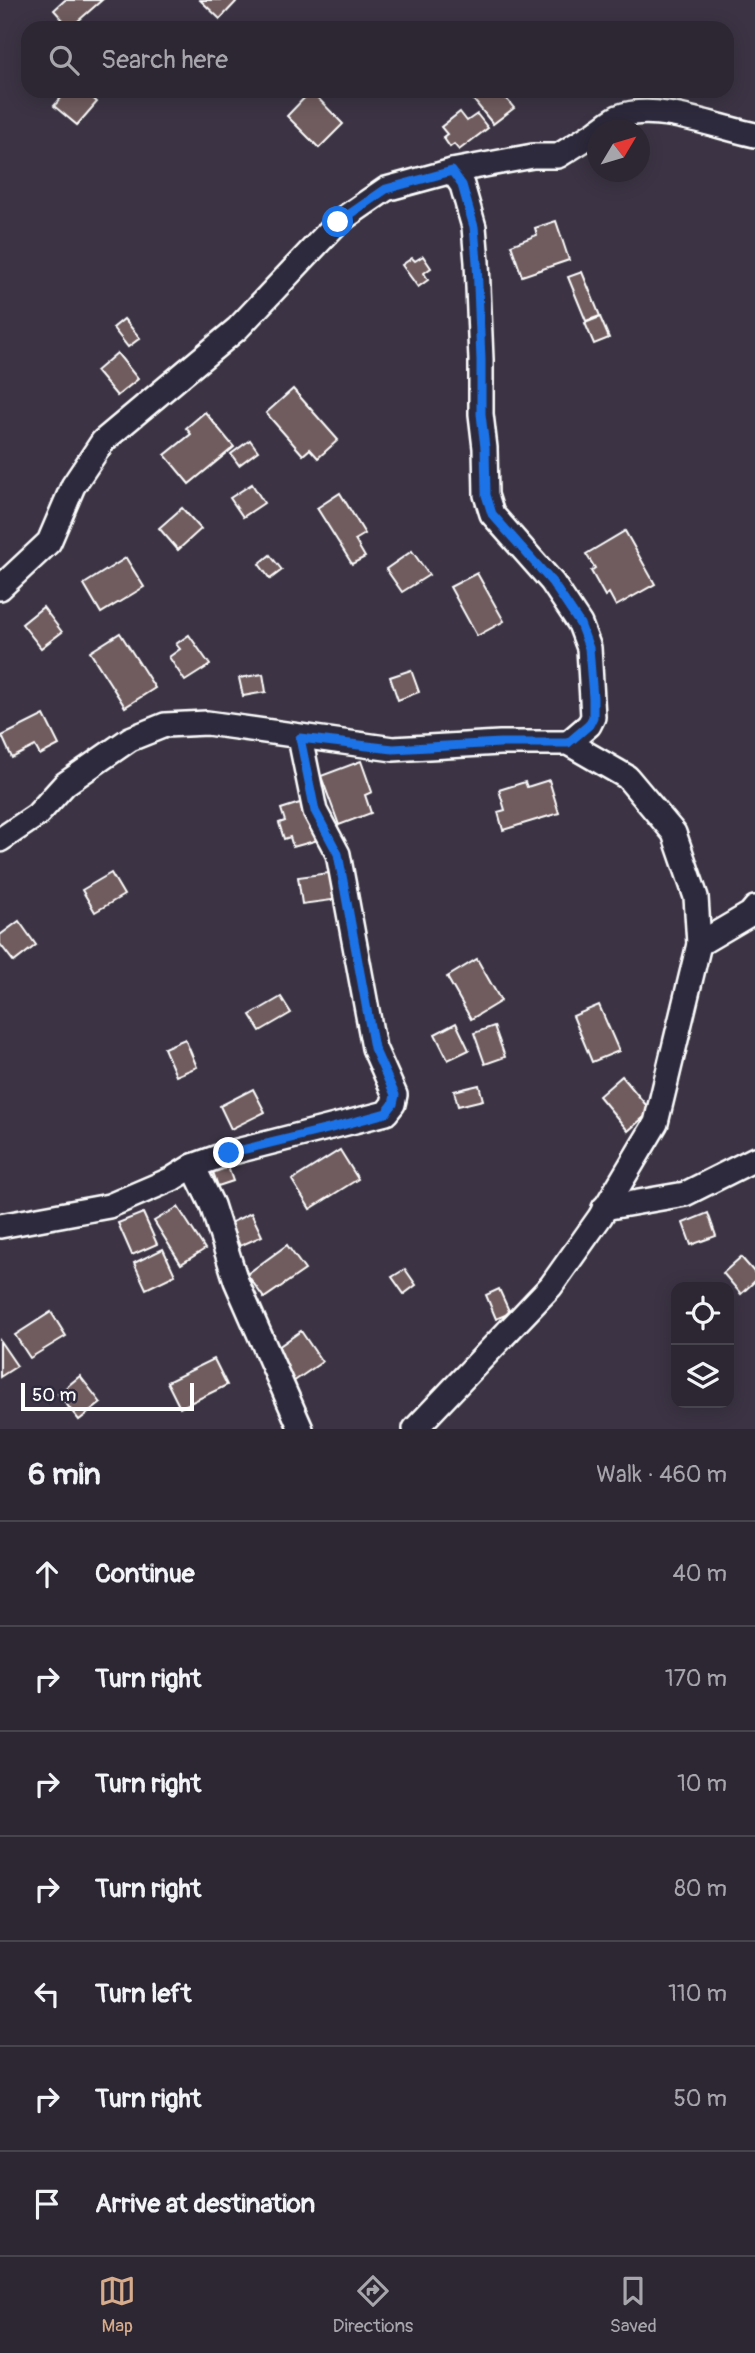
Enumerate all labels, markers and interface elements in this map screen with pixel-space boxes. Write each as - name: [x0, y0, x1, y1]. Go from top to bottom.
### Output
- search box: [21, 21, 734, 98]
- icon: search: [45, 41, 83, 79]
- text: Search here: [101, 44, 228, 76]
- north arrow: [587, 119, 650, 182]
- route start: [322, 206, 353, 237]
- route end: [213, 1137, 244, 1168]
- map controls: [671, 1282, 734, 1408]
- button: locate: [671, 1282, 734, 1345]
- button: layers: [671, 1345, 734, 1408]
- scale bar: [21, 1380, 194, 1412]
- text: 50 m: [32, 1383, 76, 1407]
- text: 6 min: [28, 1456, 101, 1493]
- text: Walk · 460 m: [596, 1460, 727, 1489]
- icon: ahead: [28, 1555, 66, 1593]
- text: Continue: [95, 1558, 195, 1590]
- text: 40 m: [673, 1559, 727, 1588]
- icon: right: [28, 1660, 66, 1698]
- text: Turn right: [95, 1663, 201, 1695]
- text: 170 m: [665, 1664, 727, 1693]
- icon: right: [28, 1765, 66, 1803]
- text: Turn right: [95, 1768, 201, 1800]
- text: 10 m: [677, 1769, 727, 1798]
- icon: right: [28, 1870, 66, 1908]
- text: Turn right: [95, 1873, 201, 1905]
- text: 80 m: [674, 1874, 727, 1903]
- icon: left: [28, 1975, 66, 2013]
- text: Turn left: [95, 1978, 191, 2010]
- text: 110 m: [668, 1979, 727, 2008]
- icon: right: [28, 2080, 66, 2118]
- text: Turn right: [95, 2083, 201, 2115]
- text: 50 m: [673, 2084, 727, 2113]
- icon: arrive: [28, 2185, 66, 2223]
- text: Arrive at destination: [95, 2188, 315, 2220]
- tab: Map: [98, 2272, 136, 2338]
- tab: Directions: [333, 2272, 413, 2338]
- tab: Saved: [610, 2272, 657, 2338]

